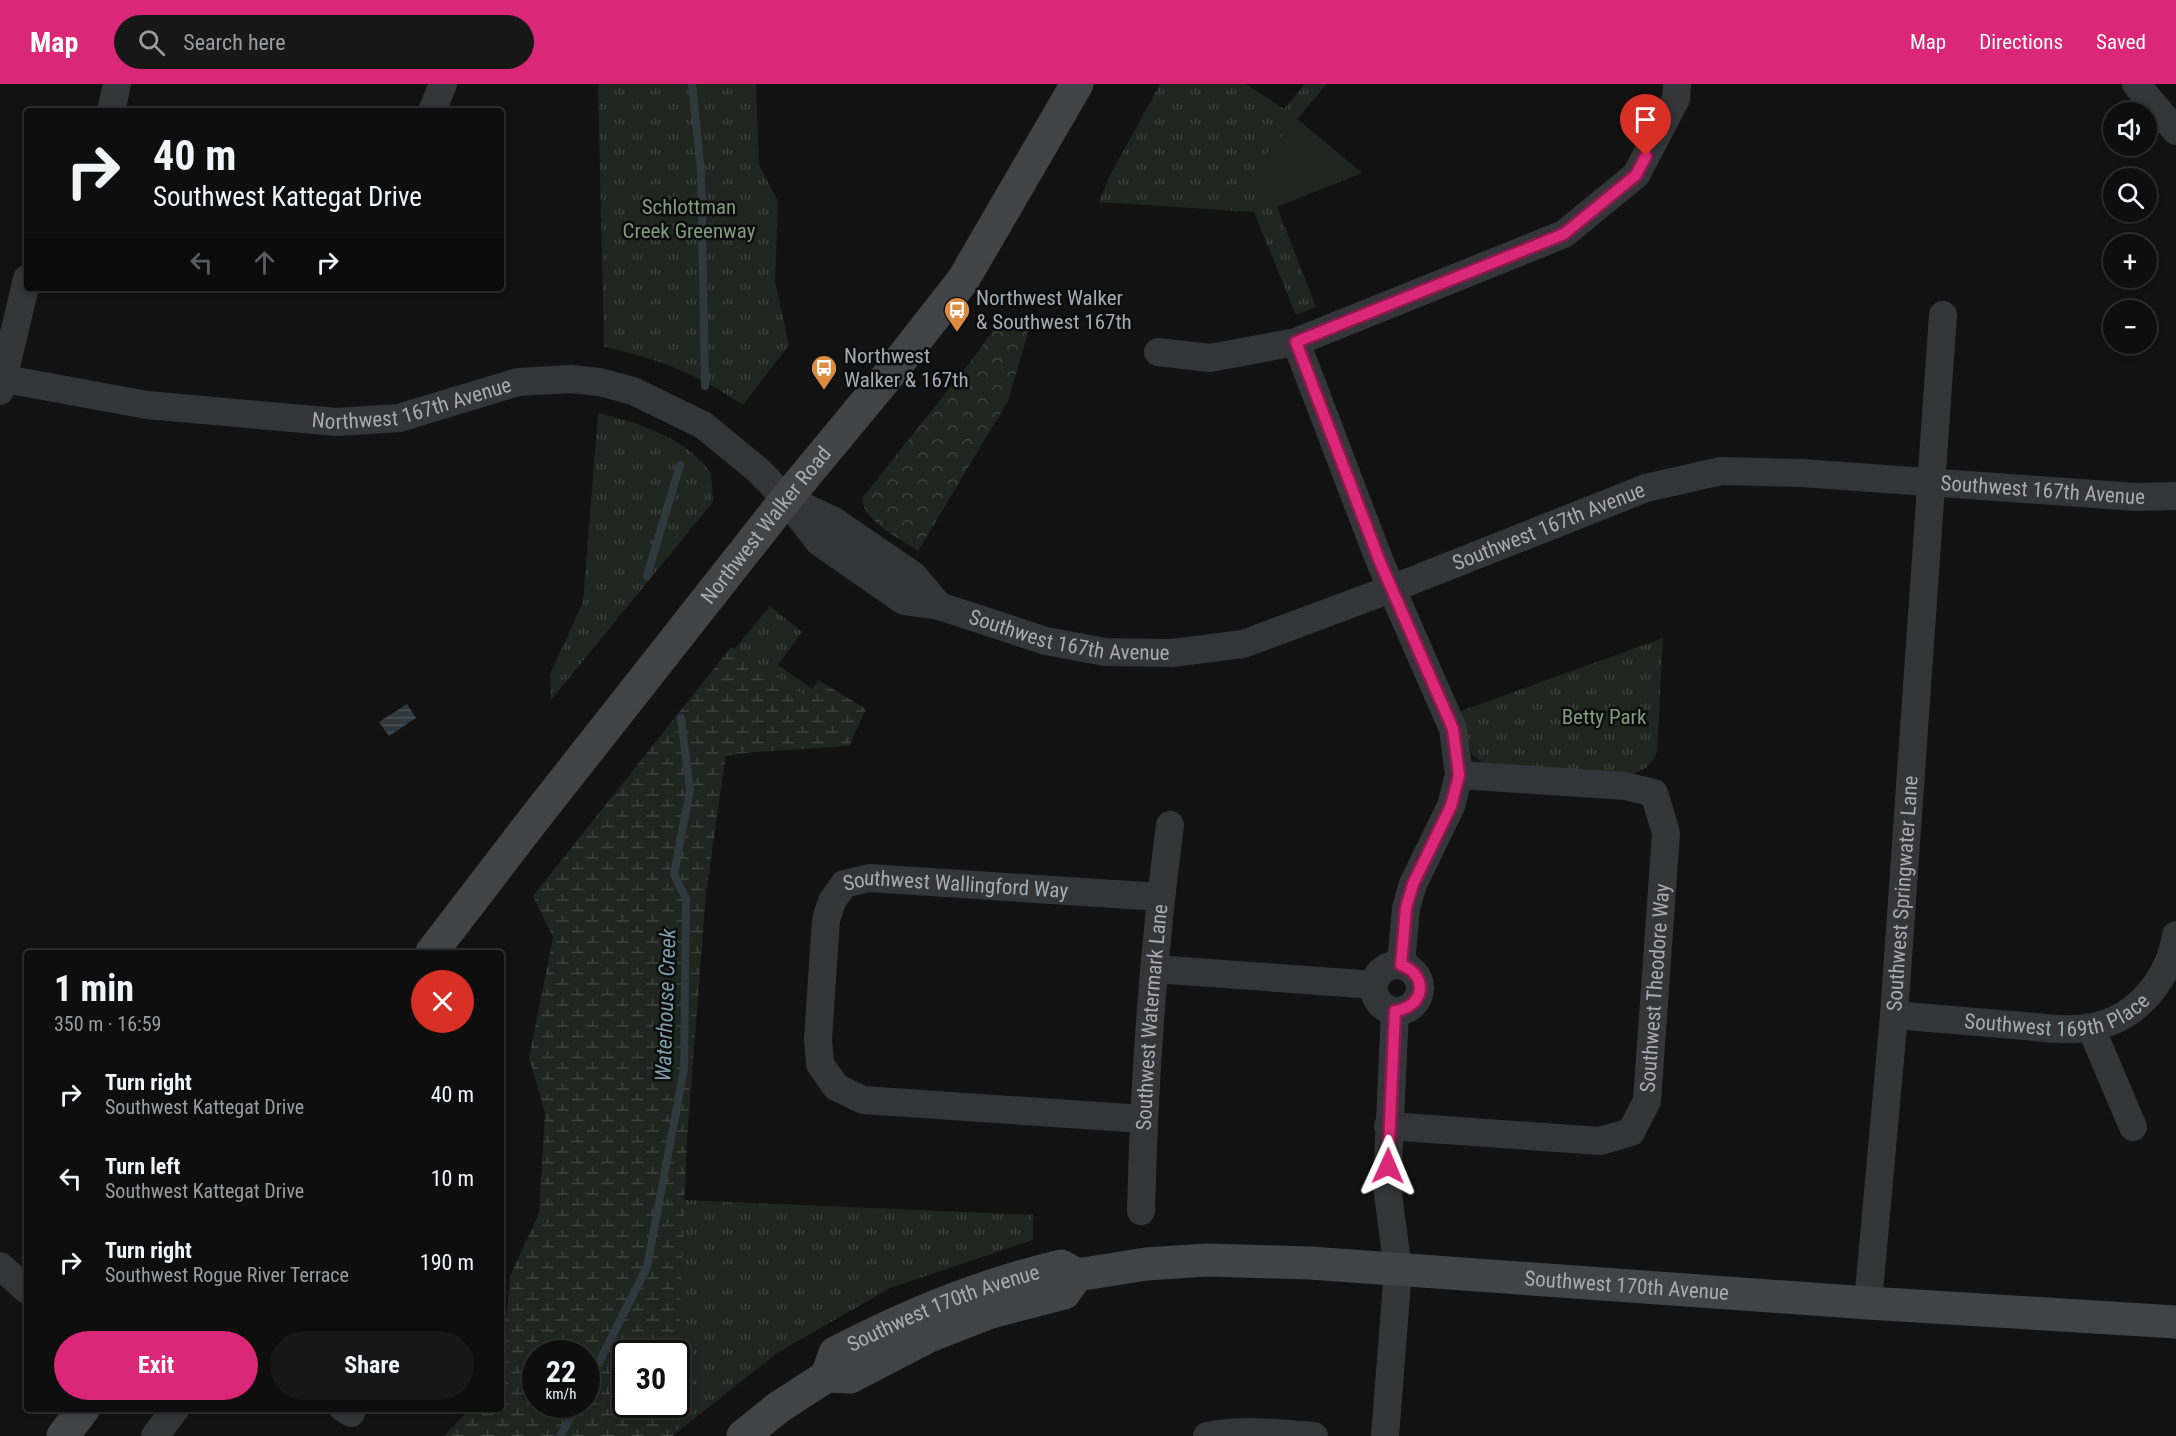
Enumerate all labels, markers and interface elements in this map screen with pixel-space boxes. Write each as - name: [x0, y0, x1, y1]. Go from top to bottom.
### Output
- search box: [114, 15, 534, 69]
- text: Map: [30, 26, 78, 59]
- icon: search: [135, 26, 168, 59]
- text: Search here: [183, 30, 286, 55]
- text: Map: [1910, 30, 1946, 54]
- text: Directions: [1979, 30, 2063, 54]
- text: Saved: [2096, 30, 2146, 54]
- pin: [1620, 94, 1671, 156]
- map controls: [2103, 102, 2157, 354]
- button: sound: [2103, 102, 2157, 156]
- icon: arrive: [1629, 103, 1662, 136]
- text: 40 m: [153, 131, 236, 180]
- icon: right: [54, 132, 132, 210]
- button: search: [2103, 168, 2157, 222]
- text: Southwest Kattegat Drive: [153, 181, 422, 213]
- park label: Schlottman Creek Greenway: [623, 195, 756, 243]
- button: +: [2103, 234, 2157, 288]
- icon: left: [185, 246, 218, 279]
- icon: ahead: [248, 246, 281, 279]
- icon: right: [311, 246, 344, 279]
- place label: Northwest Walker & Southwest 167th: [976, 286, 1132, 334]
- bus stop icon: Northwest Walker & Southwest 167th: [942, 295, 972, 333]
- button: −: [2103, 300, 2157, 354]
- place label: Northwest Walker & 167th: [844, 344, 969, 392]
- bus stop icon: Northwest Walker & 167th: [809, 353, 839, 391]
- street label: Northwest 167th Avenue: [311, 373, 514, 434]
- street label: Northwest Walker Road: [696, 442, 836, 609]
- street label: Southwest 167th Avenue: [1940, 471, 2145, 509]
- street label: Southwest 167th Avenue: [1449, 478, 1649, 575]
- street label: Southwest 167th Avenue: [966, 605, 1170, 665]
- park label: Betty Park: [1562, 705, 1647, 729]
- street label: Southwest Springwater Lane: [1882, 775, 1923, 1012]
- street label: Southwest Wallingford Way: [841, 866, 1069, 903]
- street label: Southwest Theodore Way: [1636, 882, 1674, 1093]
- street label: Southwest Watermark Lane: [1132, 903, 1172, 1131]
- water label: Waterhouse Creek: [650, 928, 681, 1082]
- text: 1 min: [54, 968, 134, 1010]
- button: close: [411, 970, 474, 1033]
- street label: Southwest 169th Place: [1963, 989, 2154, 1041]
- text: 350 m · 16:59: [54, 1012, 161, 1036]
- text: Turn right: [105, 1070, 192, 1095]
- icon: right: [54, 1078, 87, 1111]
- text: 40 m: [431, 1082, 474, 1107]
- text: Southwest Kattegat Drive: [105, 1095, 304, 1119]
- position arrow: [1356, 1134, 1420, 1198]
- text: Turn left: [105, 1154, 180, 1179]
- icon: left: [54, 1162, 87, 1195]
- text: 10 m: [431, 1166, 474, 1191]
- text: Southwest Kattegat Drive: [105, 1179, 304, 1203]
- text: Turn right: [105, 1238, 192, 1263]
- icon: right: [54, 1246, 87, 1279]
- text: 190 m: [420, 1250, 474, 1275]
- street label: Southwest 170th Avenue: [843, 1260, 1042, 1357]
- text: Southwest Rogue River Terrace: [105, 1263, 349, 1287]
- street label: Southwest 170th Avenue: [1524, 1266, 1730, 1305]
- button: Exit: [54, 1331, 258, 1400]
- button: Share: [270, 1331, 474, 1400]
- speed limit sign: 30: [612, 1340, 690, 1418]
- text: 22: [546, 1354, 576, 1389]
- text: km/h: [546, 1385, 576, 1403]

